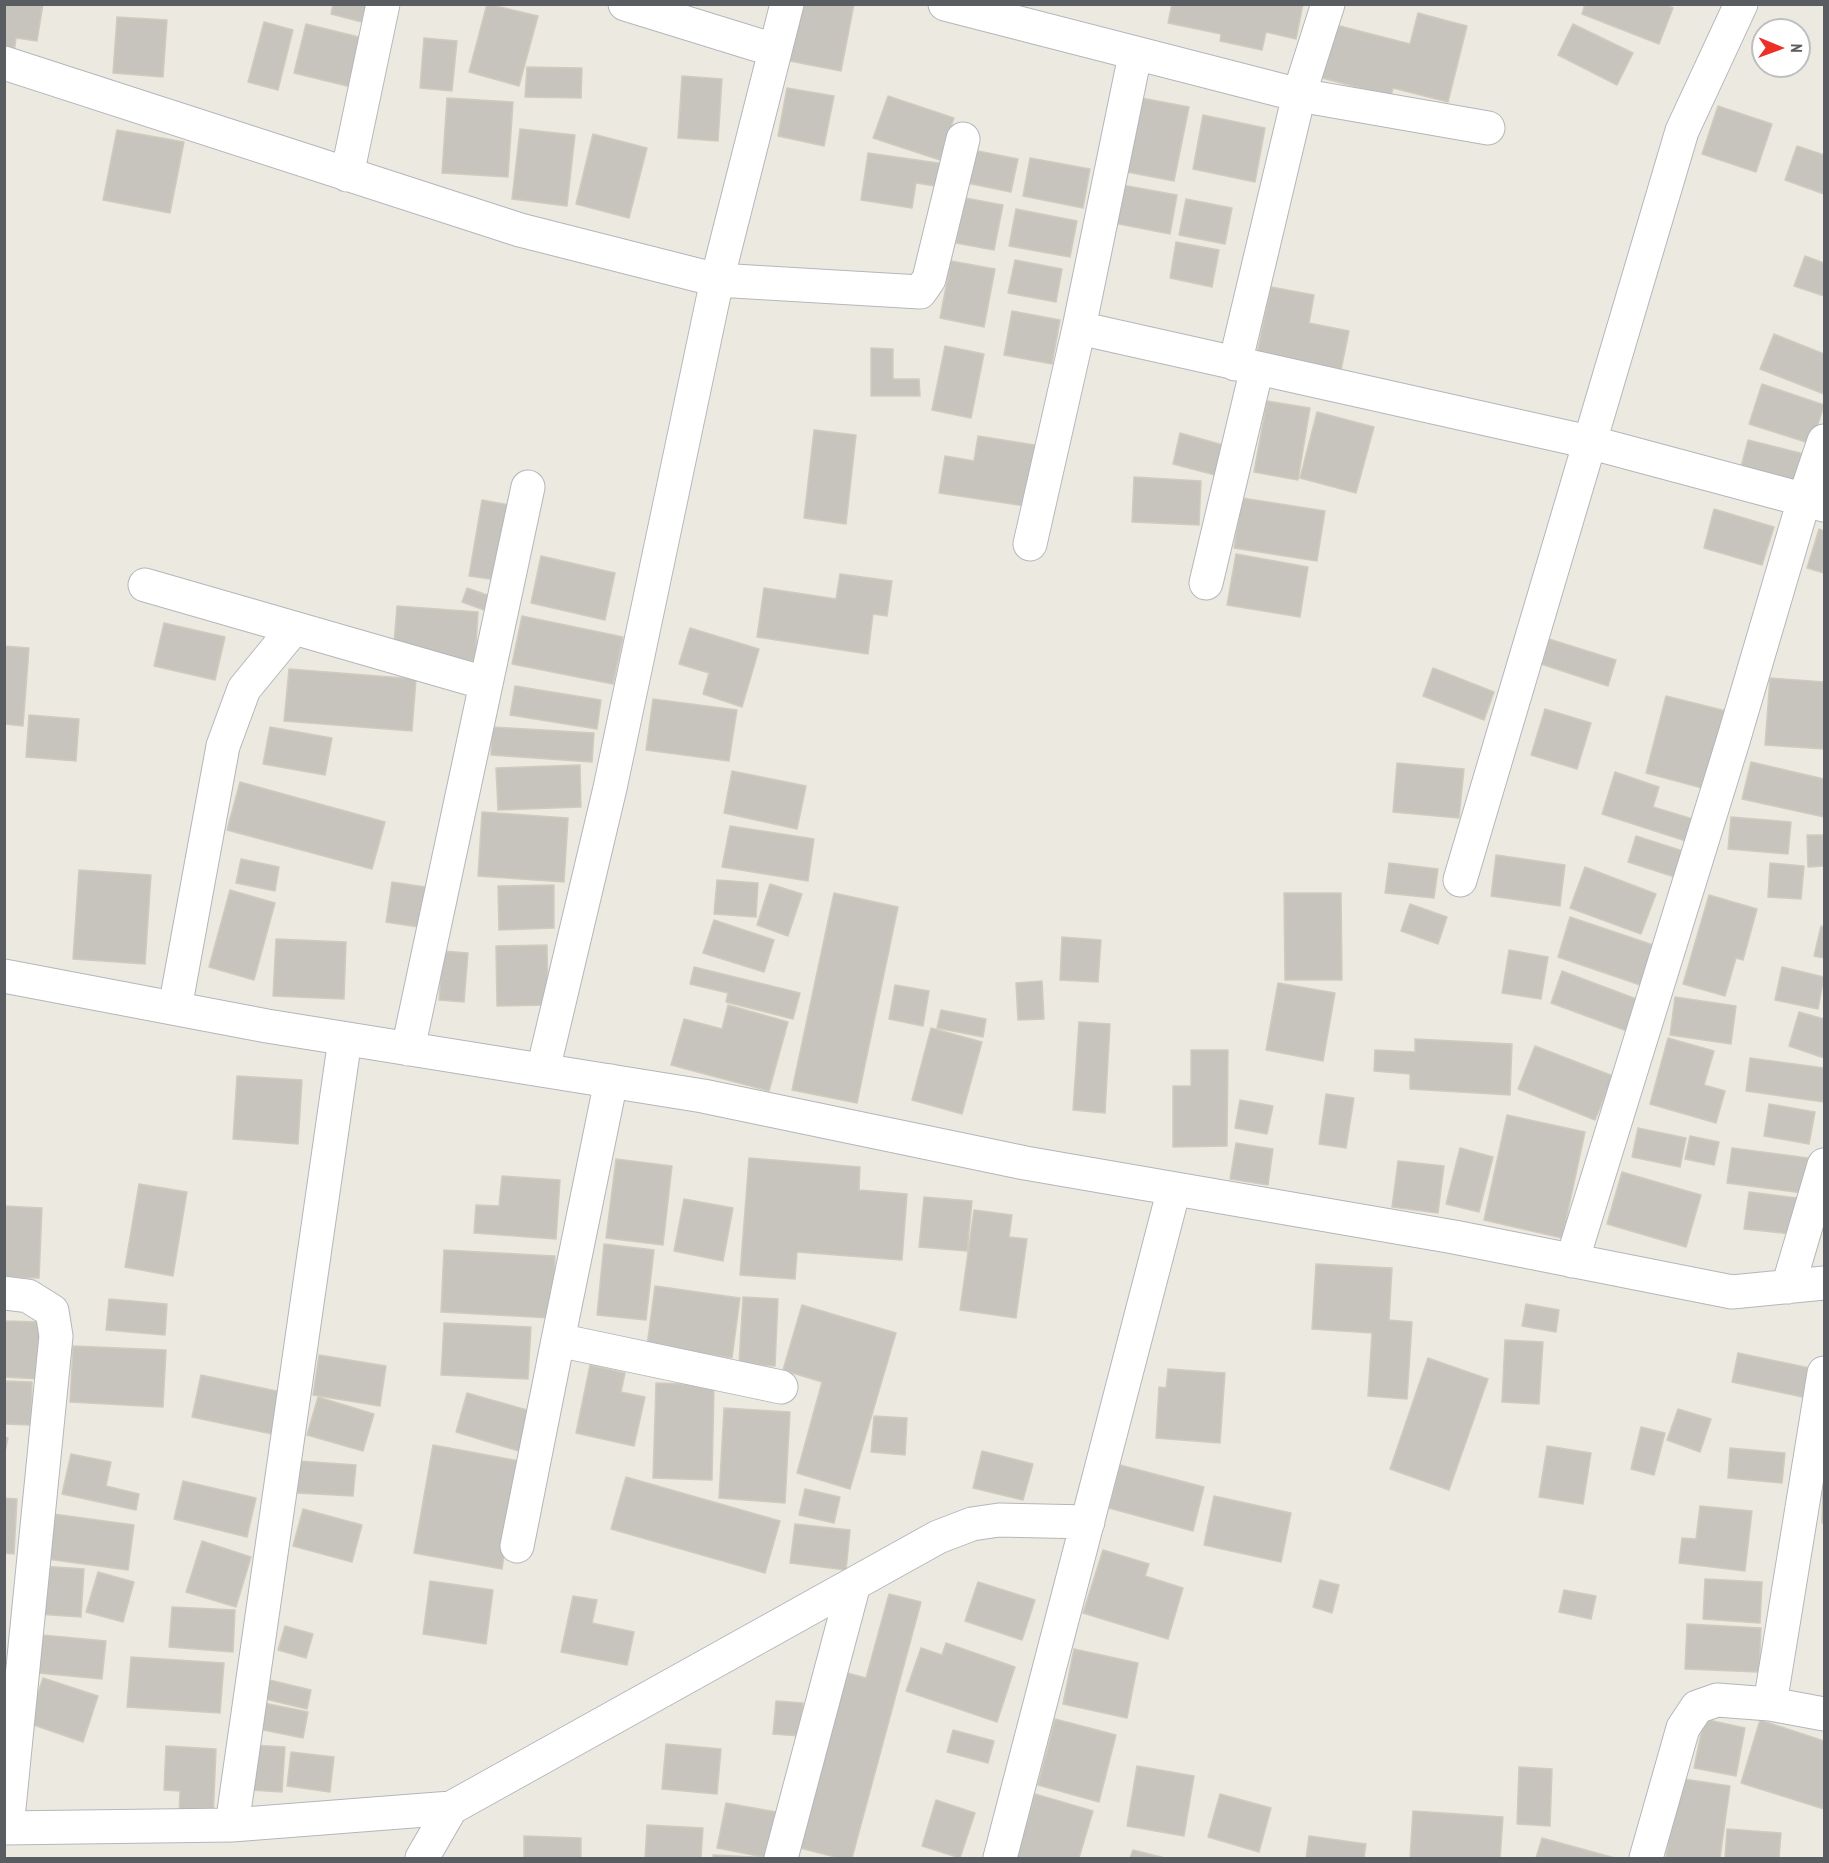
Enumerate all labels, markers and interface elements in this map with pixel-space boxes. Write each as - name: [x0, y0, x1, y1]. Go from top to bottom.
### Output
- north arrow: [1751, 18, 1811, 78]
- text: N: [1787, 44, 1807, 53]

